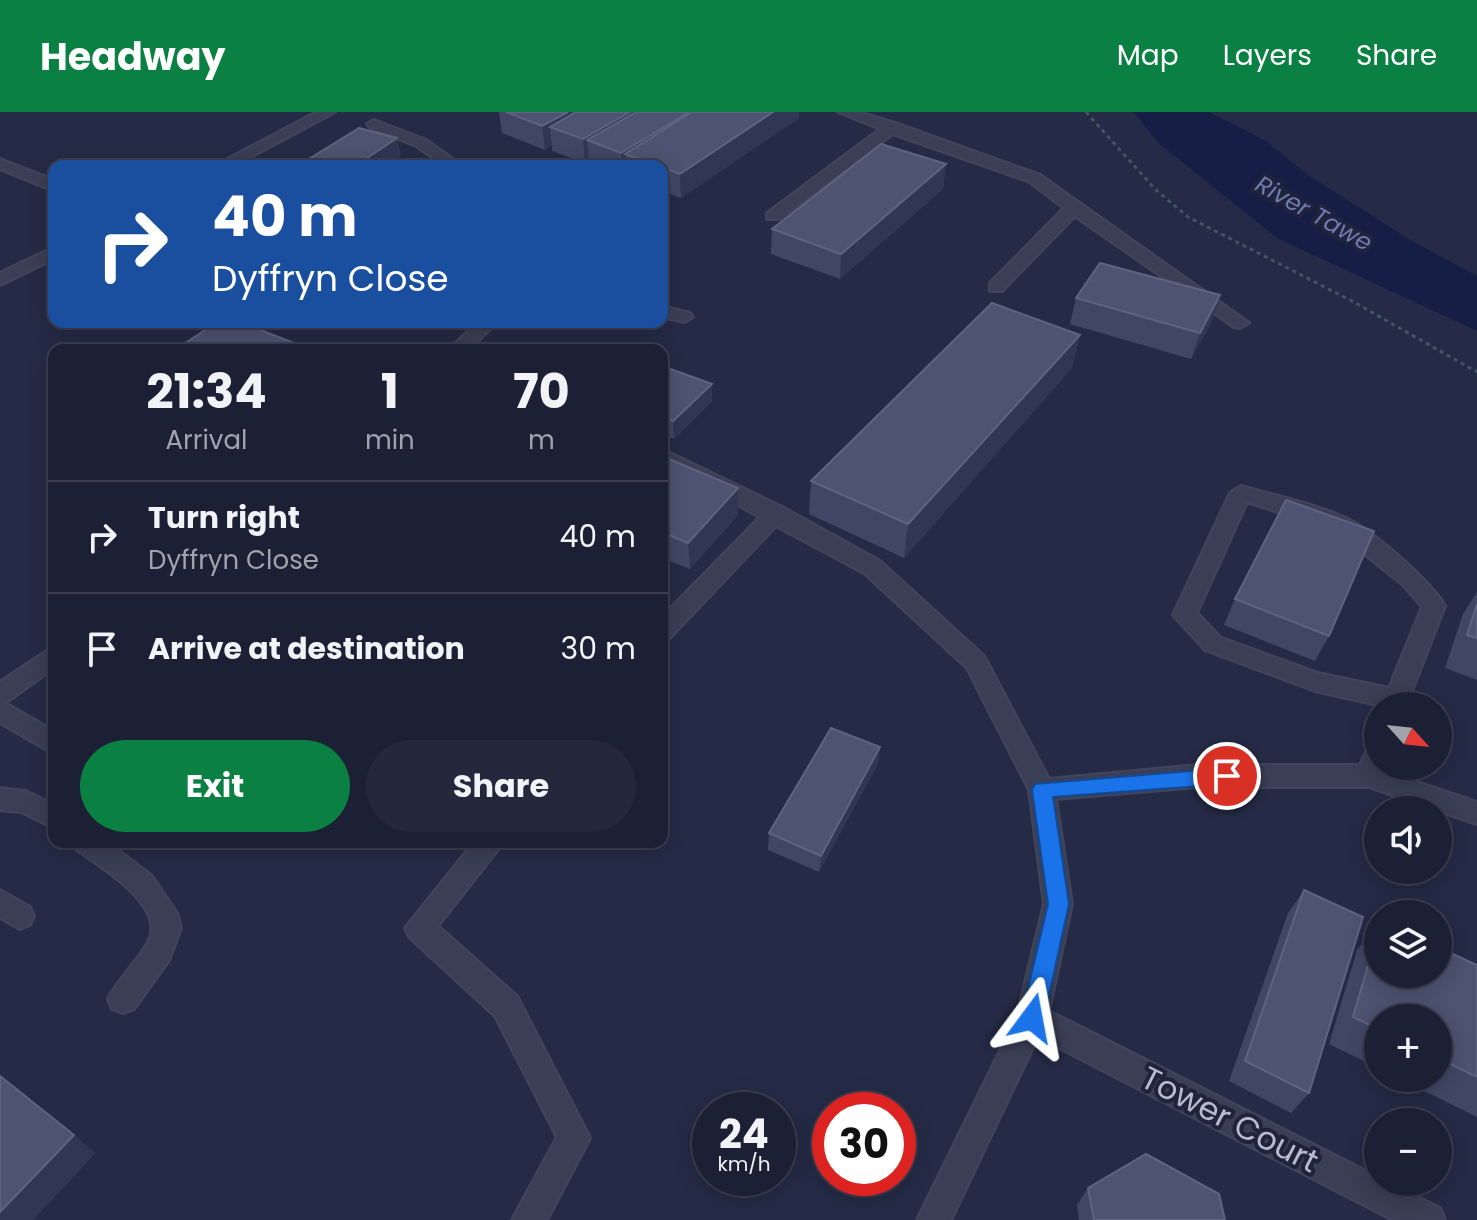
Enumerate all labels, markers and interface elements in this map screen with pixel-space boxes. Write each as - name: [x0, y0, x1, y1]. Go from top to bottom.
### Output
- text: Headway: [40, 30, 226, 83]
- text: Map: [1117, 36, 1179, 75]
- text: Layers: [1223, 36, 1312, 75]
- text: Share: [1356, 36, 1437, 75]
- water label: River Tawe: [1250, 167, 1378, 259]
- text: 40 m: [212, 177, 358, 256]
- icon: right: [80, 192, 184, 296]
- text: Dyffryn Close: [212, 253, 449, 304]
- text: 21:34: [146, 358, 267, 425]
- text: 1: [381, 358, 399, 425]
- text: 70: [513, 358, 570, 425]
- text: Arrival: [166, 422, 247, 458]
- text: min: [365, 422, 415, 458]
- text: m: [528, 422, 555, 458]
- text: Turn right: [148, 496, 300, 539]
- icon: right: [80, 515, 124, 559]
- text: 40 m: [559, 515, 636, 558]
- text: Dyffryn Close: [148, 542, 319, 578]
- icon: arrive: [80, 627, 124, 671]
- text: Arrive at destination: [148, 627, 465, 670]
- text: 30 m: [561, 627, 636, 670]
- north arrow: [1364, 692, 1452, 780]
- map controls: [1364, 692, 1452, 1196]
- button: Exit: [80, 740, 350, 832]
- button: Share: [366, 740, 636, 832]
- pin: [1193, 742, 1261, 810]
- icon: arrive: [1205, 754, 1249, 798]
- button: sound: [1364, 796, 1452, 884]
- button: layers: [1364, 900, 1452, 988]
- position arrow: [990, 976, 1074, 1060]
- button: +: [1364, 1004, 1452, 1092]
- street label: Tower Court: [1134, 1055, 1326, 1183]
- speed limit sign: 30: [812, 1092, 916, 1196]
- text: 24: [719, 1106, 769, 1162]
- button: −: [1364, 1108, 1452, 1196]
- text: km/h: [717, 1150, 771, 1178]

